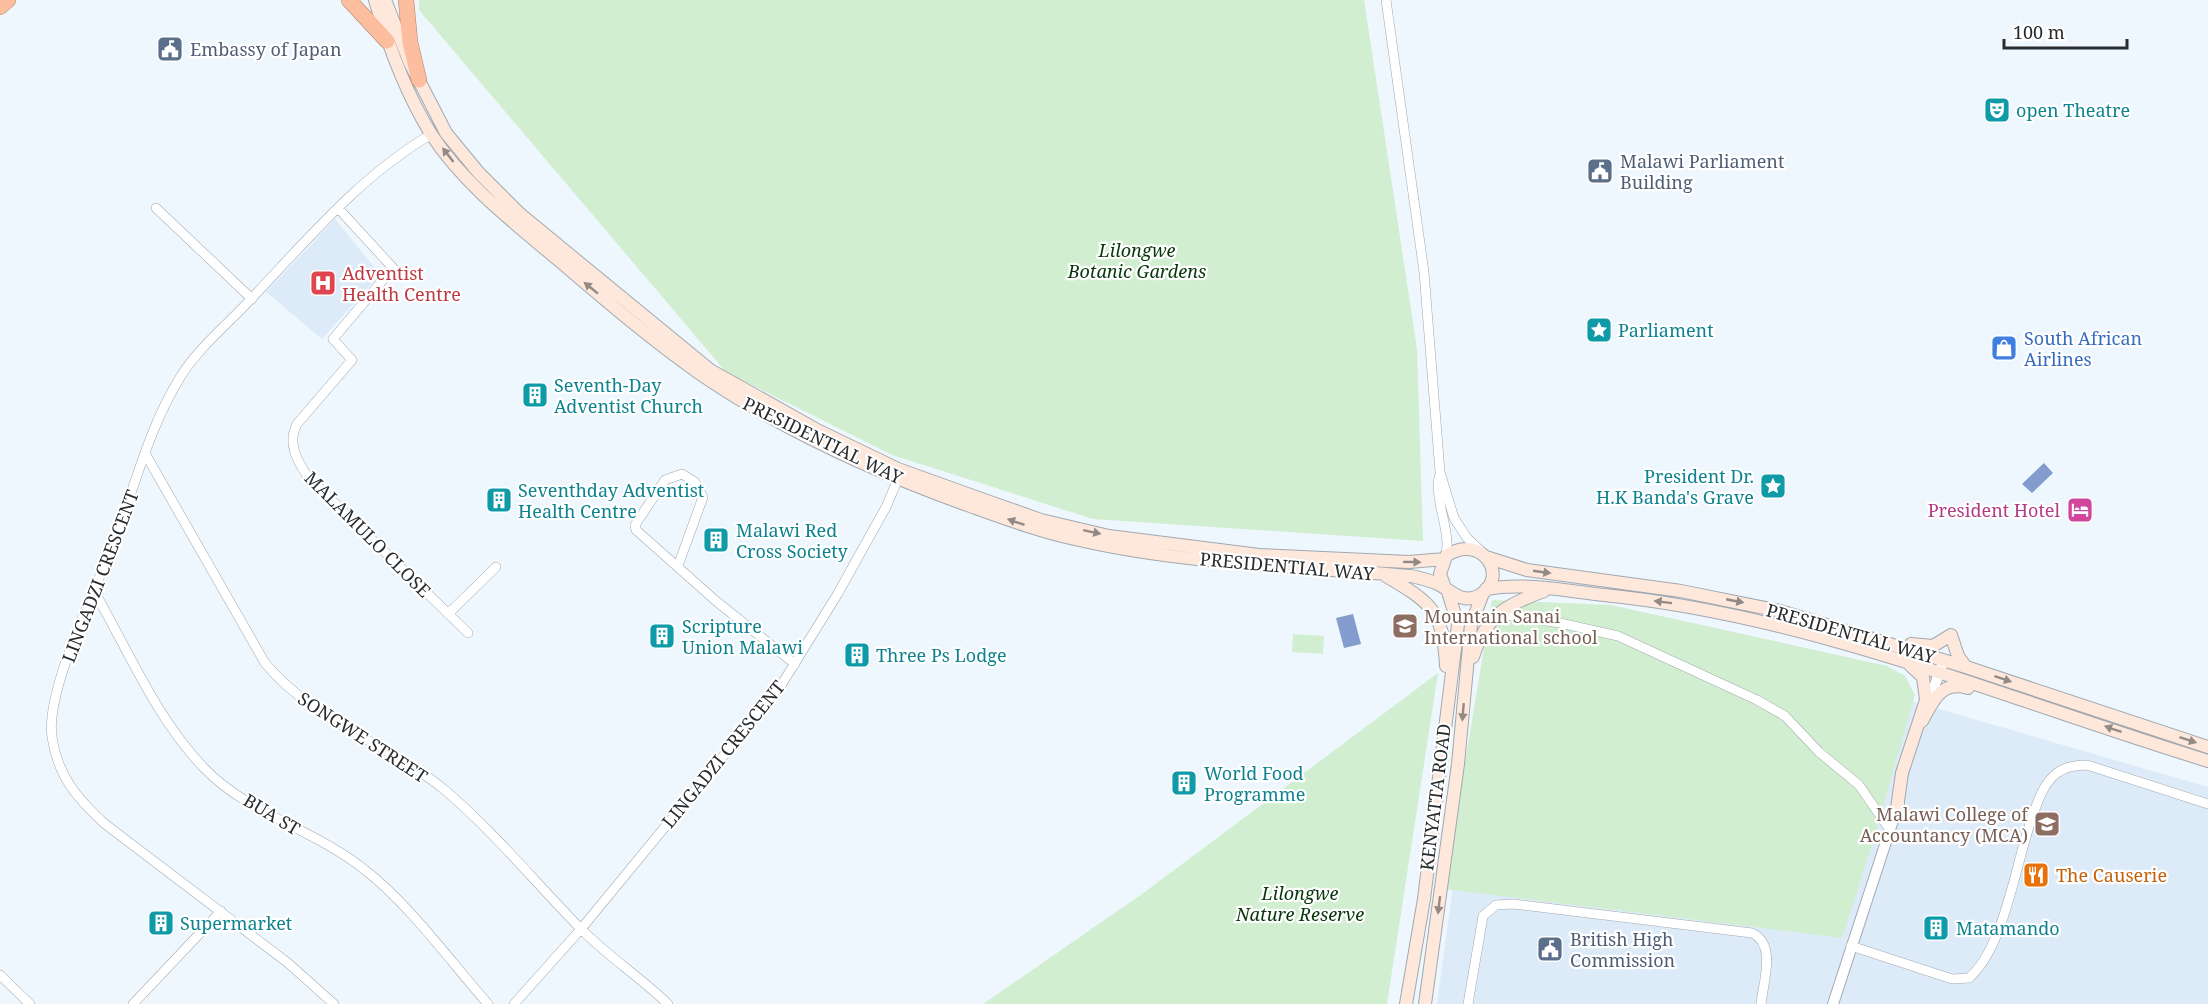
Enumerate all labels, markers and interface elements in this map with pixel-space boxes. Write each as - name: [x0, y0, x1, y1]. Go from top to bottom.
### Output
- scale bar: [2004, 12, 2127, 50]
- text: 100 m: [2013, 20, 2065, 44]
- public building icon: Embassy of Japan: [155, 34, 185, 64]
- place label: Embassy of Japan: [190, 37, 342, 61]
- theatre icon: open Theatre: [1982, 95, 2012, 125]
- place label: open Theatre: [2016, 98, 2130, 122]
- one-way arrow: [443, 148, 455, 163]
- place label: Malawi Parliament Building: [1620, 149, 1784, 194]
- public building icon: Malawi Parliament Building: [1585, 156, 1615, 186]
- park label: Lilongwe Botanic Gardens: [1067, 238, 1206, 283]
- place label: Adventist Health Centre: [342, 261, 461, 306]
- hospital icon: Adventist Health Centre: [308, 268, 338, 298]
- one-way arrow: [583, 281, 599, 294]
- place icon: Parliament: [1584, 315, 1614, 345]
- place label: Parliament: [1618, 318, 1714, 342]
- place label: South African Airlines: [2024, 326, 2143, 371]
- shop icon: South African Airlines: [1989, 333, 2019, 363]
- place label: Seventh-Day Adventist Church: [554, 373, 703, 418]
- building icon: Seventh-Day Adventist Church: [520, 380, 550, 410]
- street label: PRESIDENTIAL WAY: [739, 391, 907, 489]
- place label: President Dr. H.K Banda's Grave: [1596, 464, 1754, 509]
- street label: MALAMULO CLOSE: [300, 466, 436, 602]
- place icon: President Dr. H.K Banda's Grave: [1758, 471, 1788, 501]
- place label: Seventhday Adventist Health Centre: [518, 478, 704, 523]
- building icon: Seventhday Adventist Health Centre: [484, 485, 514, 515]
- street label: LINGADZI CRESCENT: [56, 486, 144, 666]
- hotel icon: President Hotel: [2065, 495, 2095, 525]
- place label: President Hotel: [1928, 498, 2060, 522]
- one-way arrow: [1007, 517, 1025, 527]
- place label: Malawi Red Cross Society: [736, 518, 849, 563]
- building icon: Malawi Red Cross Society: [701, 525, 731, 555]
- one-way arrow: [1083, 528, 1102, 537]
- street label: PRESIDENTIAL WAY: [1199, 546, 1376, 586]
- one-way arrow: [1402, 557, 1421, 567]
- one-way arrow: [1533, 568, 1552, 577]
- one-way arrow: [1654, 597, 1673, 606]
- one-way arrow: [1726, 597, 1745, 606]
- street label: PRESIDENTIAL WAY: [1764, 597, 1939, 669]
- place label: Mountain Sanai International school: [1424, 604, 1598, 649]
- school or university icon: Mountain Sanai International school: [1390, 611, 1420, 641]
- place label: Scripture Union Malawi: [682, 614, 803, 659]
- building icon: Scripture Union Malawi: [647, 621, 677, 651]
- building icon: Three Ps Lodge: [842, 640, 872, 670]
- place label: Three Ps Lodge: [876, 643, 1007, 667]
- street label: LINGADZI CRESCENT: [656, 675, 790, 833]
- one-way arrow: [1994, 675, 2012, 685]
- street label: SONGWE STREET: [294, 686, 432, 788]
- one-way arrow: [1458, 702, 1468, 721]
- street label: KENYATTA ROAD: [1414, 722, 1456, 872]
- one-way arrow: [2104, 724, 2122, 734]
- one-way arrow: [2179, 736, 2197, 745]
- place label: World Food Programme: [1204, 761, 1305, 806]
- building icon: World Food Programme: [1169, 768, 1199, 798]
- street label: BUA ST: [239, 788, 305, 840]
- place label: Malawi College of Accountancy (MCA): [1860, 802, 2029, 847]
- school or university icon: Malawi College of Accountancy (MCA): [2032, 809, 2062, 839]
- restaurant icon: The Causerie: [2021, 860, 2051, 890]
- place label: The Causerie: [2056, 863, 2167, 887]
- park label: Lilongwe Nature Reserve: [1235, 881, 1364, 926]
- one-way arrow: [1434, 896, 1443, 915]
- building icon: Supermarket: [146, 908, 176, 938]
- place label: Supermarket: [180, 911, 292, 935]
- building icon: Matamando: [1921, 913, 1951, 943]
- place label: Matamando: [1956, 916, 2060, 940]
- place label: British High Commission: [1570, 927, 1676, 972]
- public building icon: British High Commission: [1535, 934, 1565, 964]

